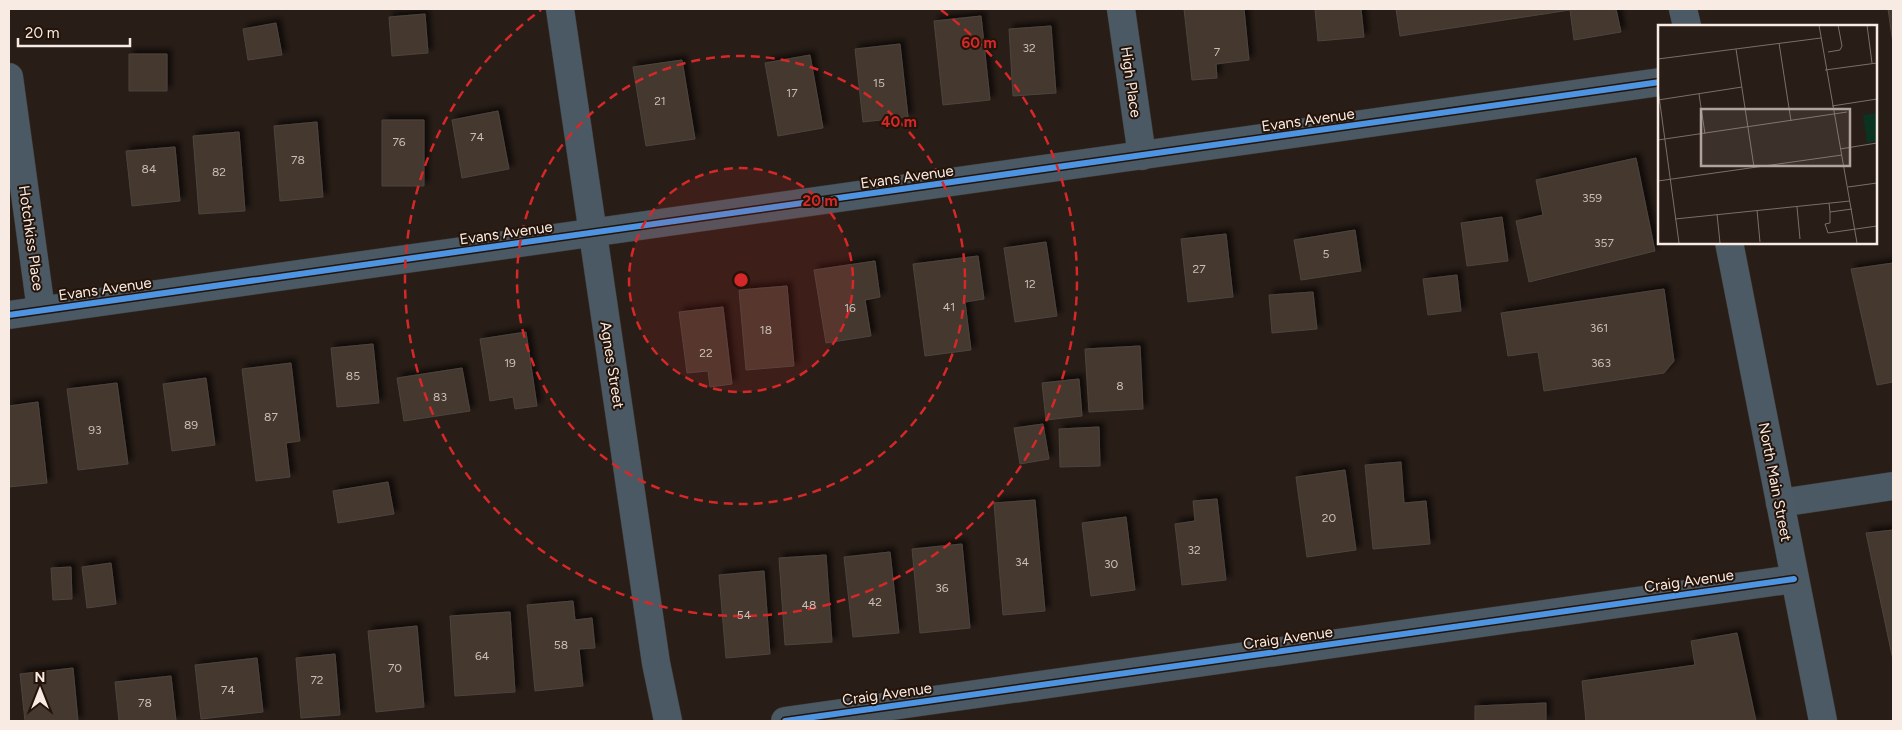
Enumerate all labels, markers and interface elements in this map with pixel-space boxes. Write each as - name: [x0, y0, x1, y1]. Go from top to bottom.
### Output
- scale bar: [18, 15, 130, 47]
- text: 20 m: [25, 24, 59, 42]
- inset map: [1658, 25, 1877, 244]
- text: 60 m: [961, 34, 997, 52]
- house number: 32: [1022, 41, 1036, 55]
- street label: High Place: [1117, 45, 1145, 119]
- house number: 7: [1214, 45, 1221, 59]
- house number: 15: [873, 76, 885, 90]
- house number: 17: [786, 86, 798, 100]
- house number: 21: [654, 94, 666, 108]
- street label: Evans Avenue: [1260, 105, 1356, 135]
- text: 40 m: [881, 113, 917, 131]
- house number: 74: [470, 130, 484, 144]
- house number: 76: [392, 135, 406, 149]
- house number: 78: [291, 153, 305, 167]
- house number: 84: [142, 162, 157, 176]
- street label: Evans Avenue: [859, 162, 955, 192]
- house number: 82: [212, 165, 226, 179]
- street label: Hotchkiss Place: [15, 184, 47, 292]
- house number: 359: [1582, 191, 1602, 205]
- text: 20 m: [802, 192, 838, 210]
- street label: Evans Avenue: [458, 218, 554, 248]
- house number: 357: [1594, 236, 1614, 250]
- house number: 5: [1323, 247, 1330, 261]
- house number: 27: [1192, 262, 1206, 276]
- centre of rings: [732, 271, 750, 289]
- street label: Evans Avenue: [57, 274, 153, 304]
- house number: 12: [1024, 277, 1036, 291]
- house number: 41: [943, 300, 955, 314]
- house number: 16: [844, 301, 856, 315]
- street label: Agnes Street: [596, 320, 628, 410]
- house number: 361: [1590, 321, 1608, 335]
- house number: 18: [760, 323, 772, 337]
- house number: 22: [699, 346, 713, 360]
- house number: 19: [504, 356, 516, 370]
- house number: 363: [1591, 356, 1611, 370]
- house number: 85: [346, 369, 360, 383]
- house number: 8: [1116, 379, 1124, 393]
- house number: 83: [433, 390, 447, 404]
- house number: 87: [264, 410, 278, 424]
- house number: 89: [184, 418, 198, 432]
- street label: North Main Street: [1755, 421, 1795, 543]
- house number: 93: [88, 423, 102, 437]
- house number: 20: [1322, 511, 1337, 525]
- house number: 32: [1187, 543, 1201, 557]
- house number: 34: [1015, 555, 1030, 569]
- house number: 30: [1104, 557, 1118, 571]
- street label: Craig Avenue: [1643, 566, 1735, 596]
- house number: 36: [935, 581, 949, 595]
- house number: 42: [868, 595, 882, 609]
- house number: 48: [802, 598, 816, 612]
- house number: 54: [737, 608, 752, 622]
- street label: Craig Avenue: [1242, 623, 1334, 653]
- house number: 58: [554, 638, 568, 652]
- house number: 64: [475, 649, 490, 663]
- house number: 70: [388, 661, 402, 675]
- north arrow: [15, 665, 65, 715]
- text: N: [35, 669, 45, 686]
- house number: 72: [310, 673, 324, 687]
- street label: Craig Avenue: [841, 679, 933, 709]
- house number: 74: [221, 683, 235, 697]
- house number: 78: [138, 696, 152, 710]

